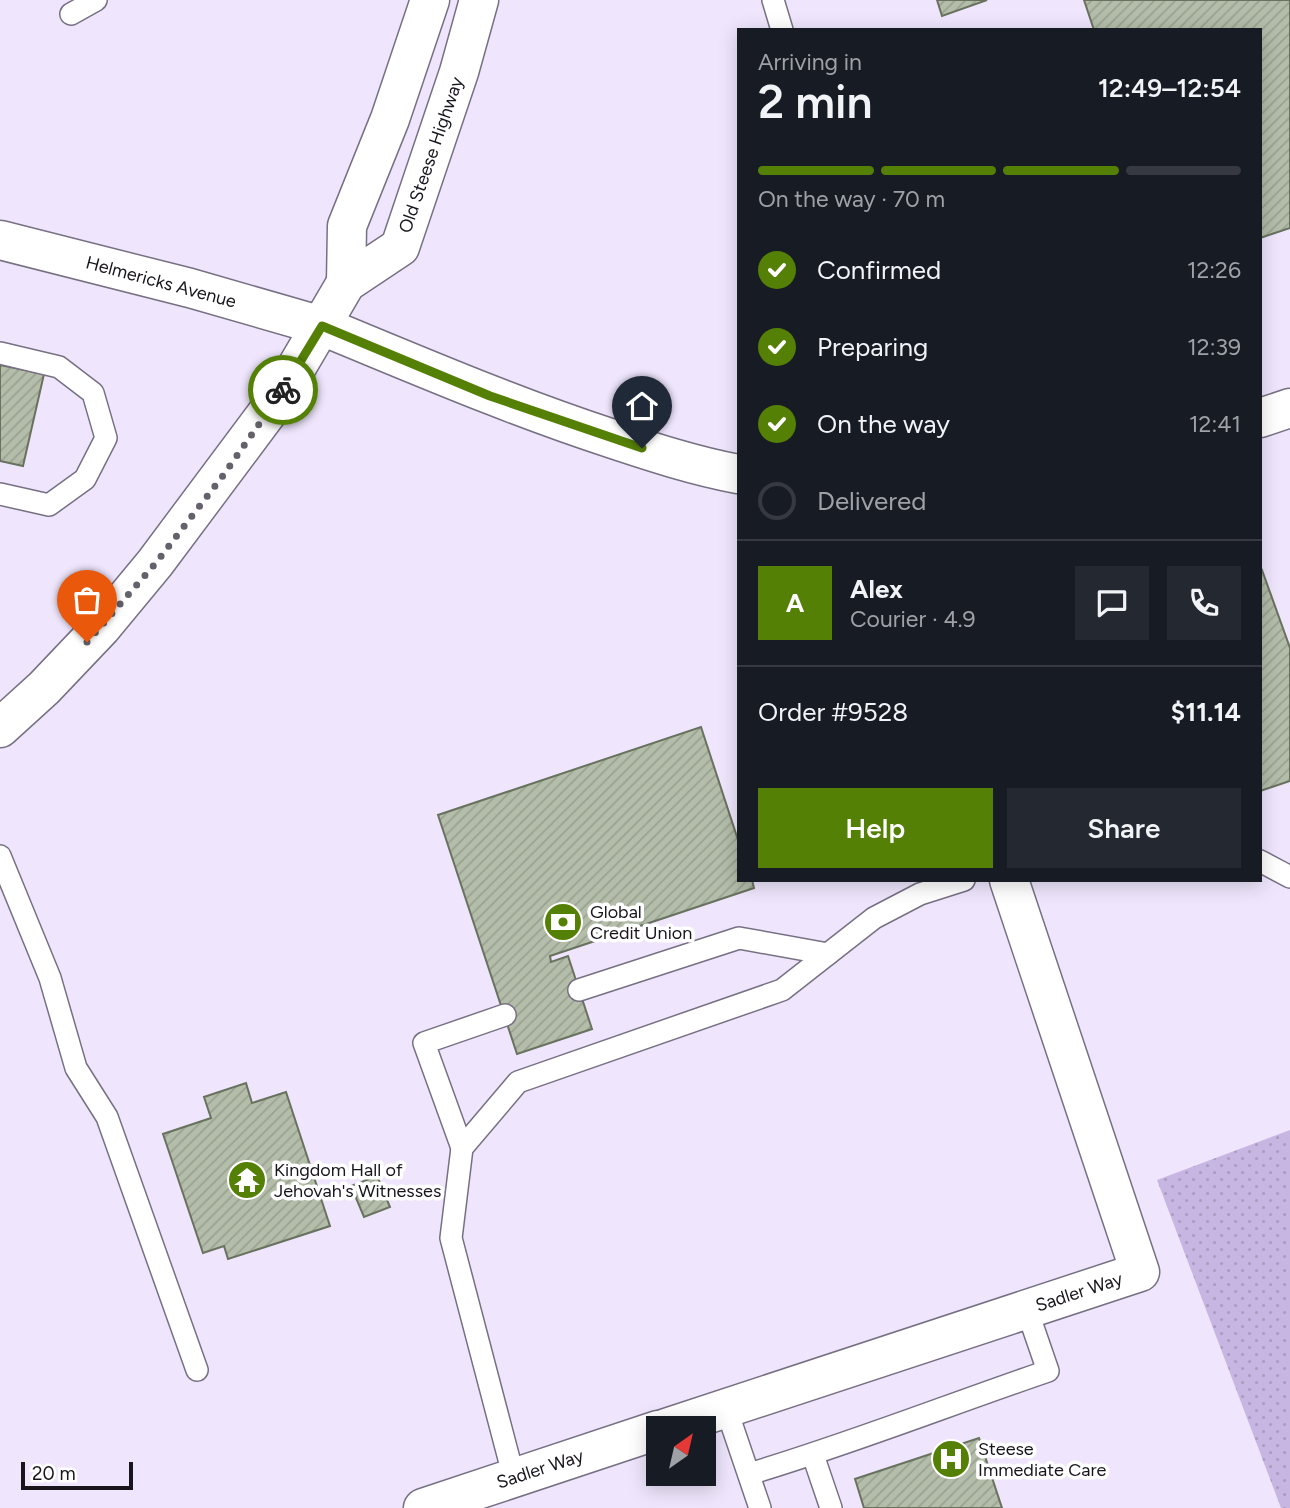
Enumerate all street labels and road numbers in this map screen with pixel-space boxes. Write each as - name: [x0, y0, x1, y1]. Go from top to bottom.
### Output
- street label: Old Steese Highway: [394, 74, 468, 236]
- street label: Helmericks Avenue: [83, 251, 239, 313]
- street label: Sadler Way: [1033, 1267, 1126, 1316]
- street label: Sadler Way: [494, 1444, 587, 1493]

